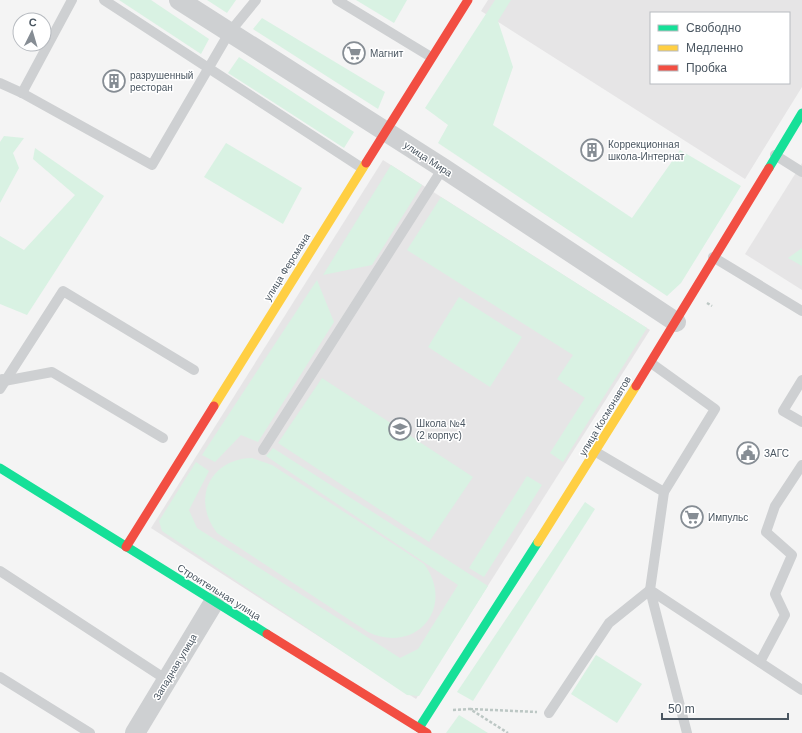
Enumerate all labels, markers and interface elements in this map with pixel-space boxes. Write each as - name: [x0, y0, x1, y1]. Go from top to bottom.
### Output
- north arrow: [12, 12, 52, 52]
- legend: [650, 12, 790, 84]
- text: С: [28, 16, 37, 28]
- text: Свободно: [686, 21, 741, 35]
- supermarket icon: Магнит: [341, 40, 367, 66]
- text: Медленно: [686, 41, 743, 55]
- place label: Магнит: [370, 48, 404, 59]
- text: Пробка: [686, 61, 727, 75]
- building icon: разрушенный ресторан: [101, 68, 127, 94]
- place label: разрушенный ресторан: [130, 70, 193, 93]
- building icon: Коррекционная школа-Интернат: [579, 137, 605, 163]
- street label: улица Мира: [402, 139, 455, 179]
- place label: Коррекционная школа-Интернат: [608, 139, 685, 162]
- street label: улица Ферсмана: [262, 231, 312, 303]
- street label: улица Космонавтов: [577, 374, 633, 458]
- school or university icon: Школа №4 (2 корпус): [387, 416, 413, 442]
- place label: Школа №4 (2 корпус): [416, 418, 466, 441]
- public building icon: ЗАГС: [735, 440, 761, 466]
- place label: ЗАГС: [764, 448, 789, 459]
- supermarket icon: Импульс: [679, 504, 705, 530]
- place label: Импульс: [708, 512, 748, 523]
- street label: Строительная улица: [175, 562, 263, 622]
- street label: Западная улица: [151, 632, 199, 702]
- scale bar: [662, 695, 788, 721]
- text: 50 m: [668, 702, 695, 716]

